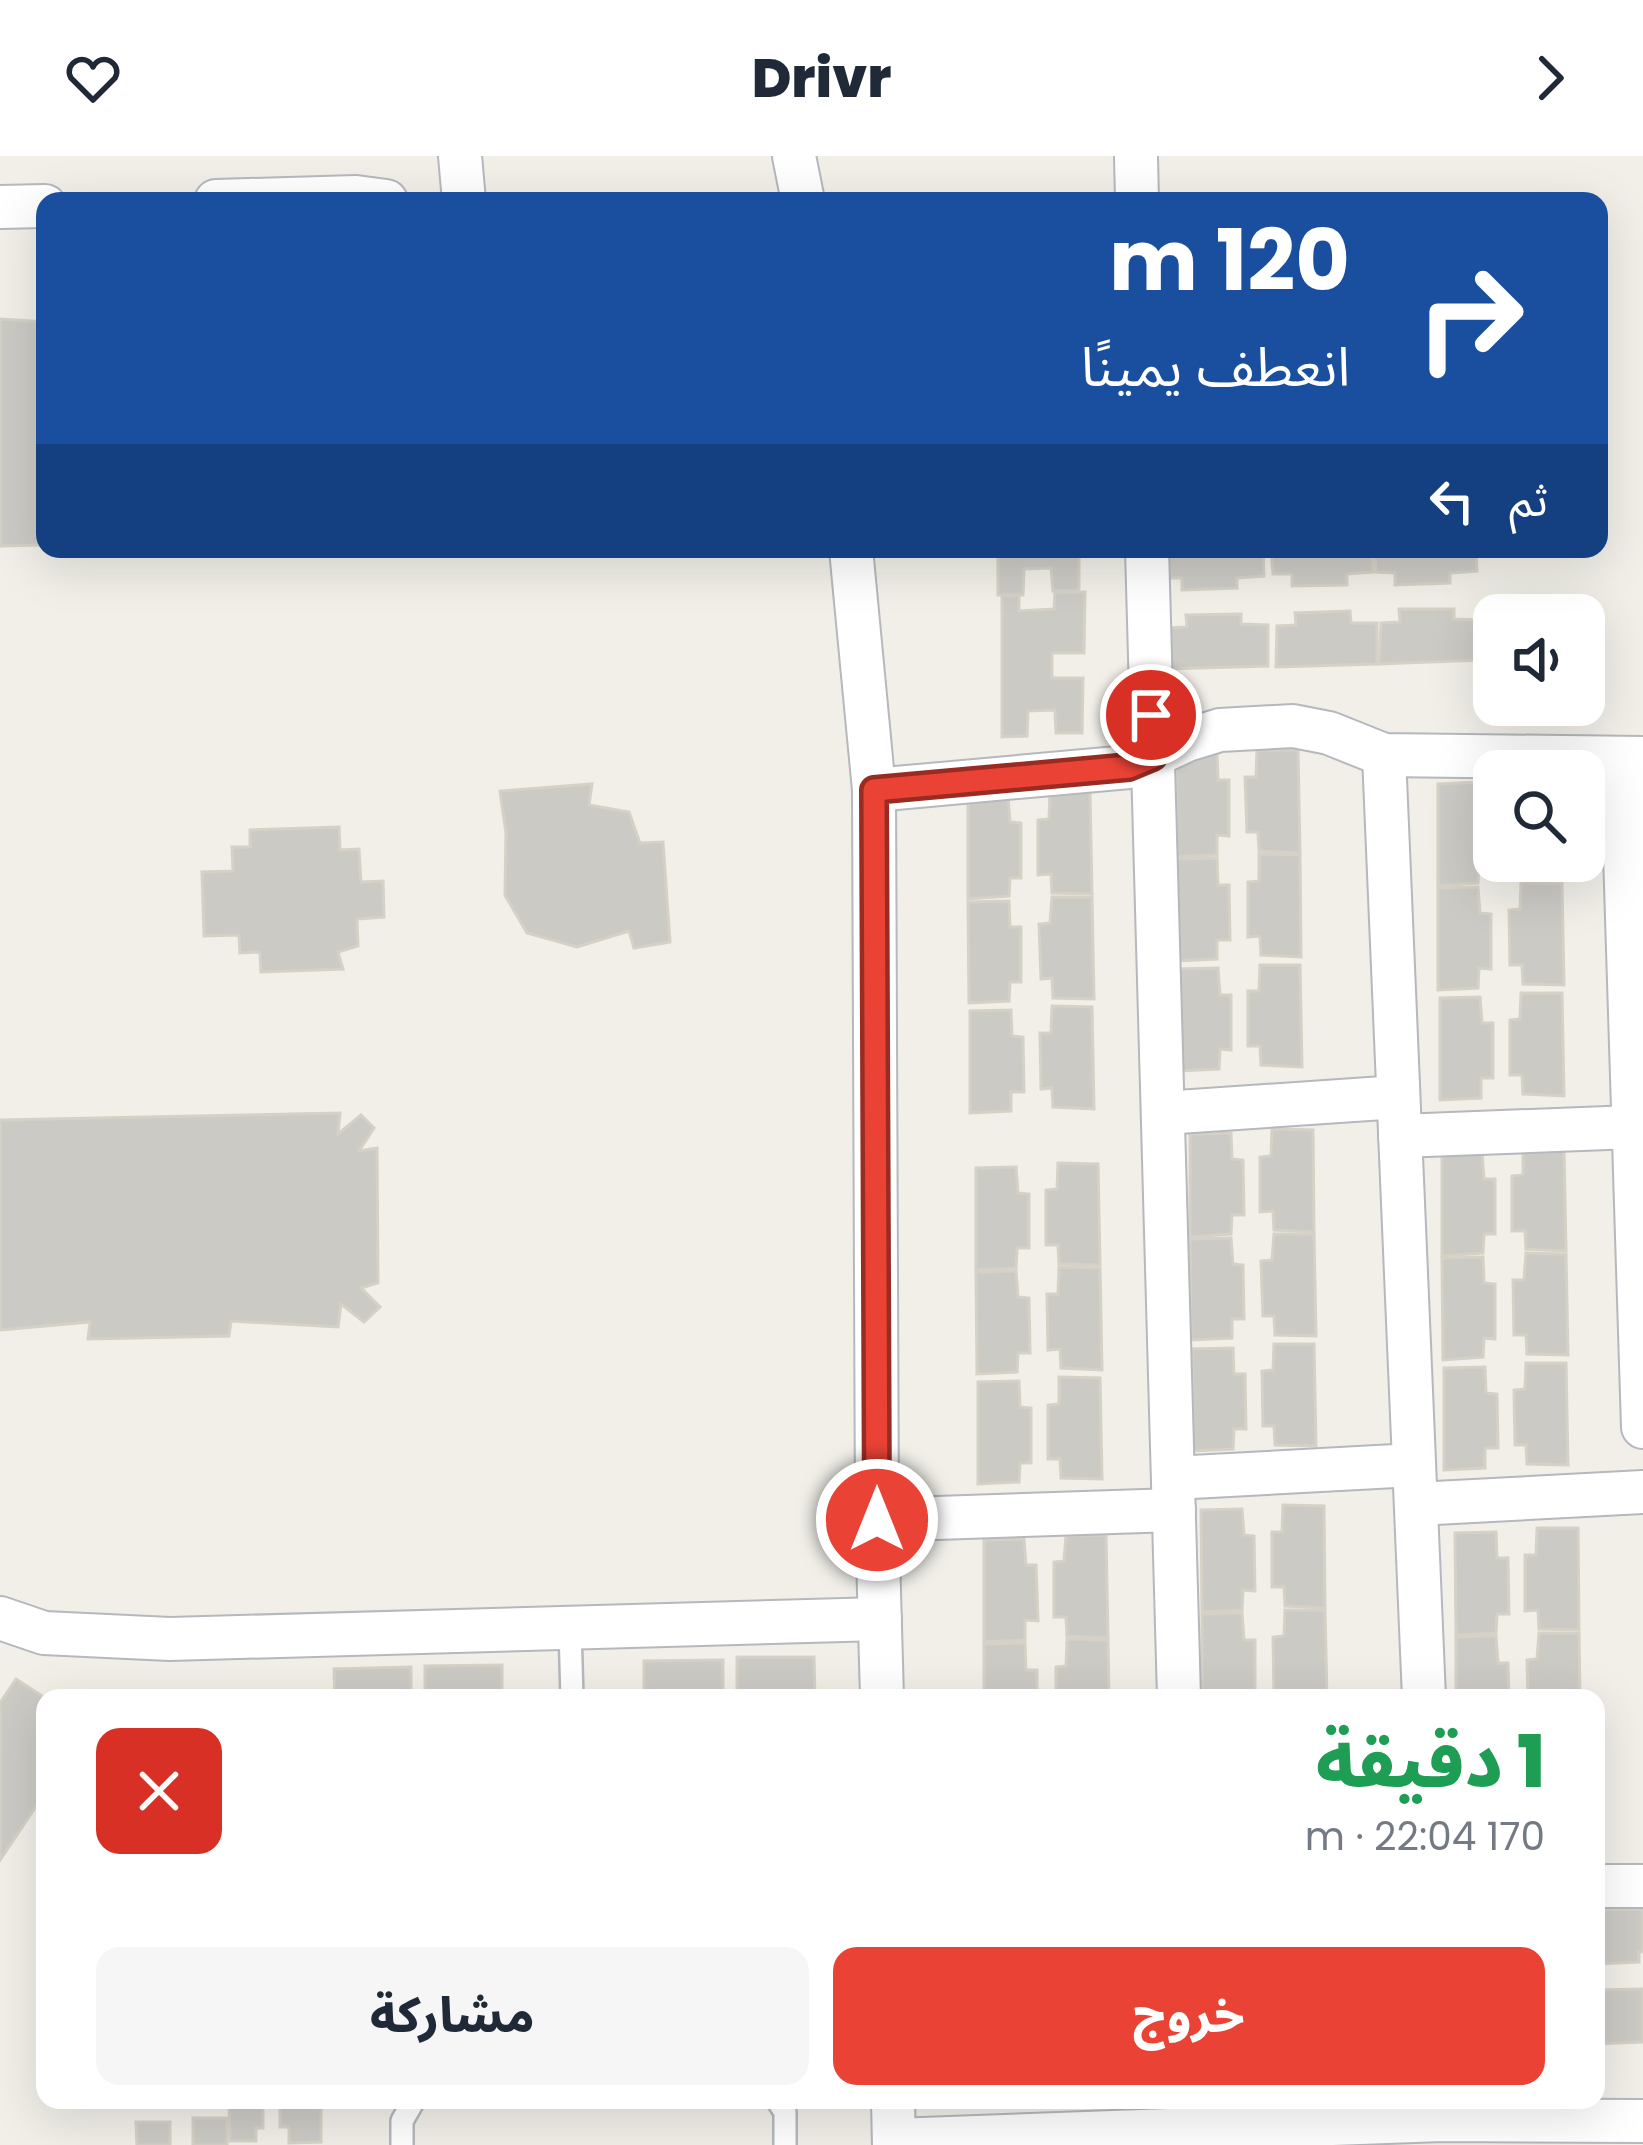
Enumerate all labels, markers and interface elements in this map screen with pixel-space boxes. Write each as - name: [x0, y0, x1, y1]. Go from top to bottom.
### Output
- text: Drivr: [752, 40, 891, 116]
- icon: heart: [60, 45, 126, 111]
- icon: forward: [1517, 45, 1583, 111]
- text: 120 m: [1109, 202, 1350, 319]
- icon: right: [1392, 240, 1548, 396]
- text: انعطف يمينًا: [1081, 329, 1350, 405]
- icon: left: [1419, 468, 1485, 534]
- text: ثم: [1509, 469, 1548, 532]
- map controls: [1473, 594, 1605, 882]
- button: sound: [1473, 594, 1605, 726]
- pin: [1100, 664, 1202, 766]
- icon: arrive: [1118, 682, 1184, 748]
- button: search: [1473, 750, 1605, 882]
- position arrow: [814, 1457, 940, 1583]
- text: 1 دقيقة: [1315, 1711, 1545, 1812]
- button: close: [96, 1728, 222, 1854]
- text: 170 m · 22:04: [1305, 1809, 1545, 1864]
- button: مشاركة: [96, 1947, 809, 2085]
- button: خروج: [833, 1947, 1545, 2085]

